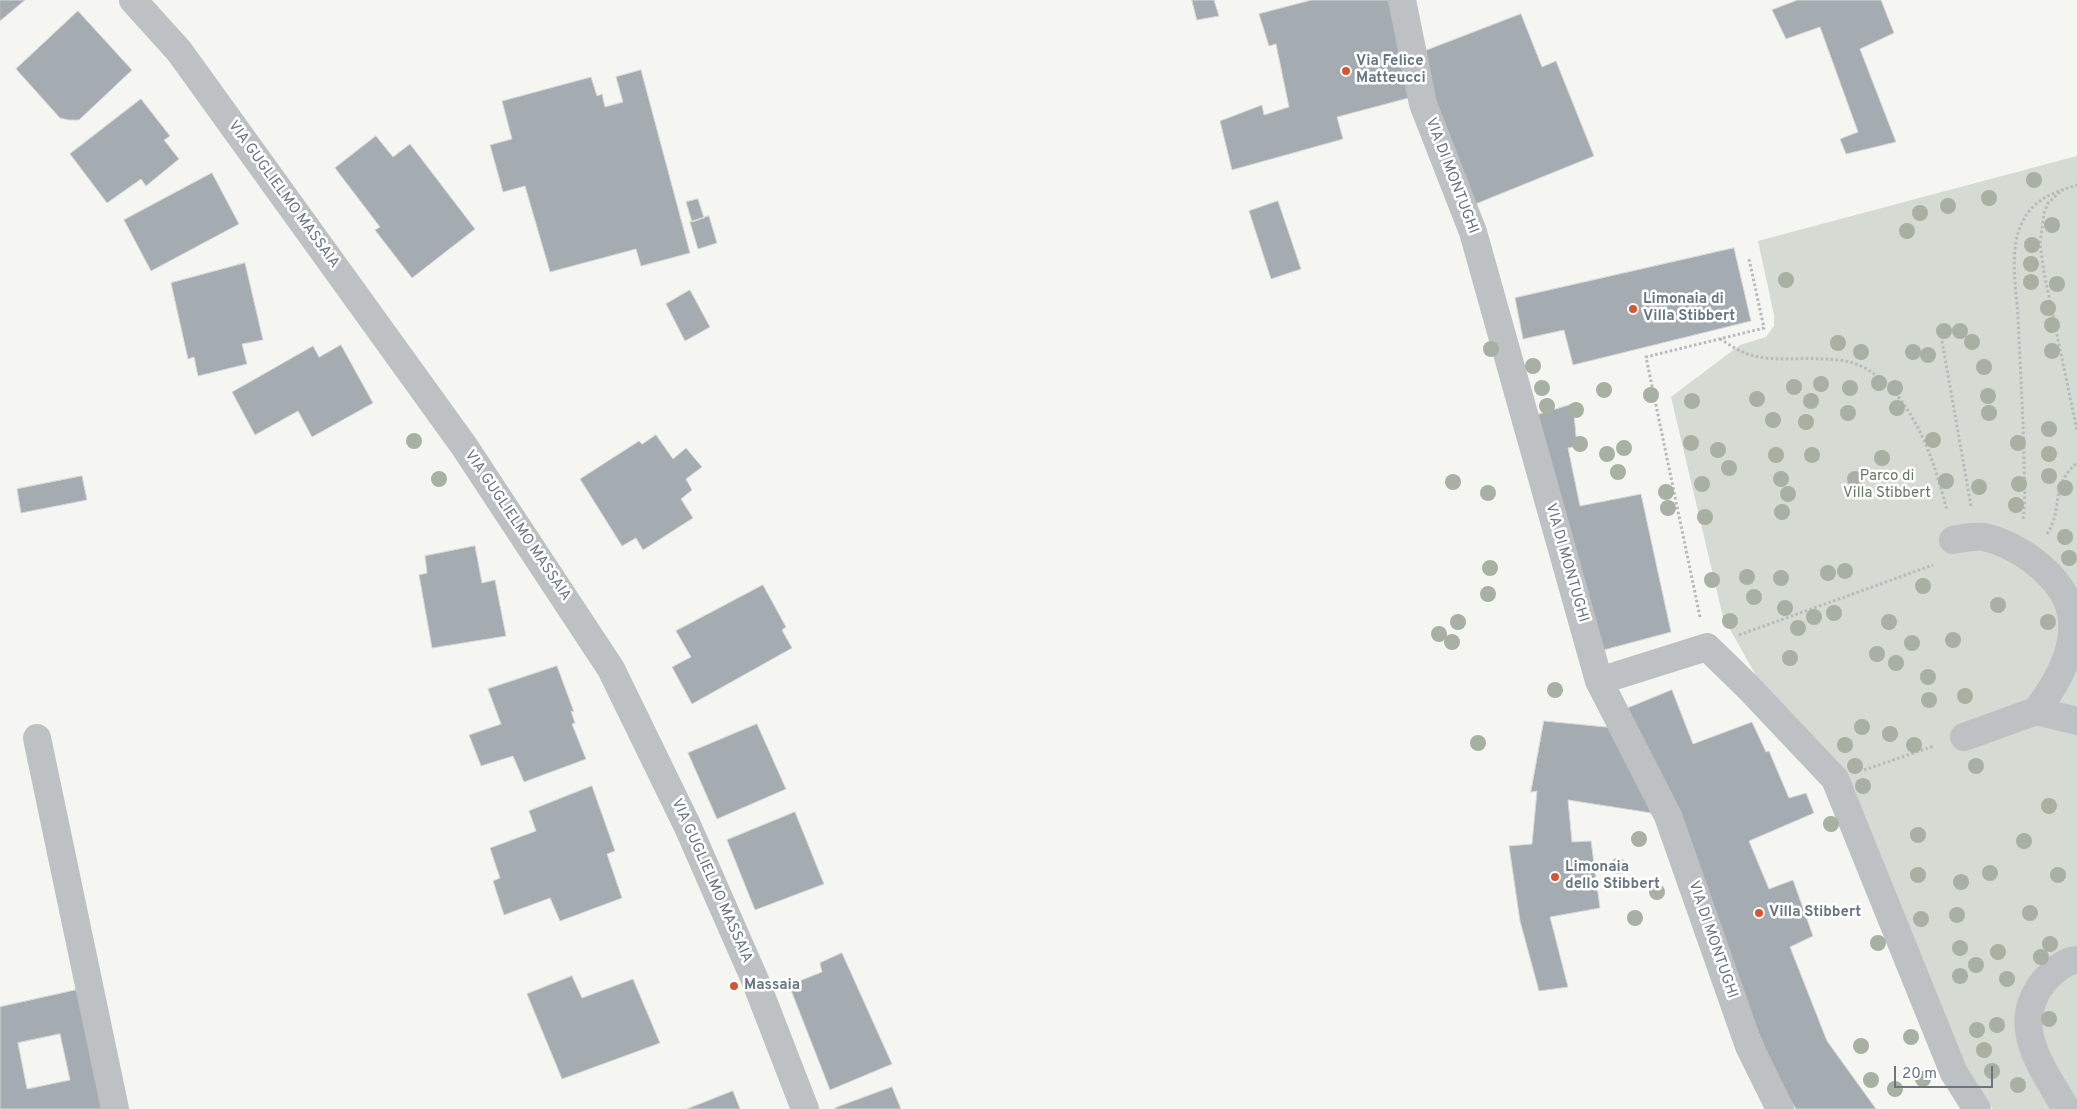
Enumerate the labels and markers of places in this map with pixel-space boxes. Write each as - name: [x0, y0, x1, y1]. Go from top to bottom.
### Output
- place label: Via Felice Matteucci: [1356, 53, 1426, 88]
- marker: Via Felice Matteucci: [1340, 65, 1352, 77]
- place label: Limonaia di Villa Stibbert: [1643, 291, 1735, 326]
- marker: Limonaia di Villa Stibbert: [1627, 303, 1639, 315]
- place label: Limonaia dello Stibbert: [1565, 859, 1660, 894]
- marker: Limonaia dello Stibbert: [1549, 871, 1561, 883]
- place label: Villa Stibbert: [1769, 904, 1861, 922]
- marker: Villa Stibbert: [1753, 907, 1765, 919]
- place label: Massaia: [744, 977, 800, 995]
- marker: Massaia: [728, 980, 740, 992]

